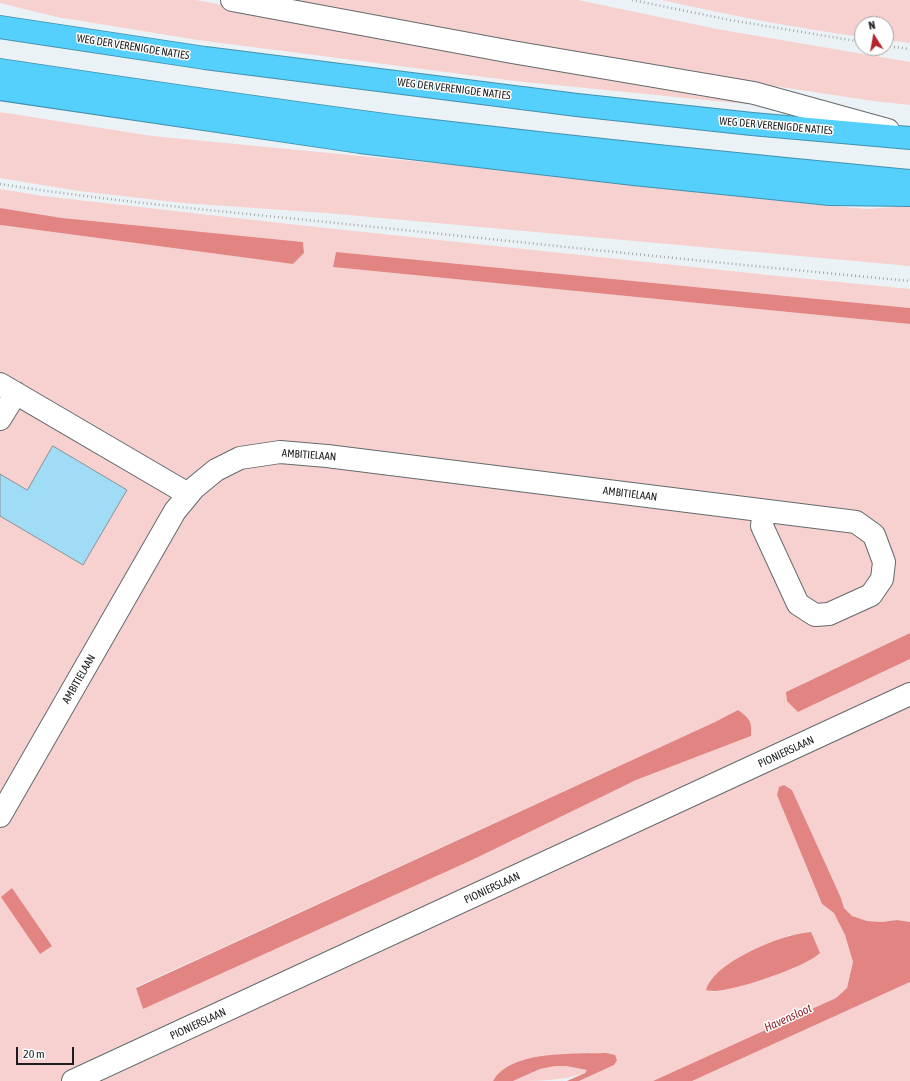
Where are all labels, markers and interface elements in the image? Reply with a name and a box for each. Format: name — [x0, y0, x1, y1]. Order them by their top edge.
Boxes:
north arrow — [854, 16, 894, 56]
text: N — [868, 19, 876, 32]
street label: WEG DER VERENIGDE NATIES — [76, 32, 190, 62]
street label: WEG DER VERENIGDE NATIES — [397, 76, 511, 102]
street label: WEG DER VERENIGDE NATIES — [719, 114, 833, 138]
street label: AMBITIELAAN — [281, 447, 337, 463]
street label: AMBITIELAAN — [602, 484, 658, 504]
street label: AMBITIELAAN — [60, 652, 98, 706]
street label: PIONIERSLAAN — [756, 733, 816, 771]
street label: PIONIERSLAAN — [462, 869, 522, 907]
water label: Havensloot — [762, 1001, 814, 1035]
street label: PIONIERSLAAN — [168, 1005, 228, 1043]
scale bar — [18, 1039, 76, 1065]
text: 20 m — [23, 1047, 45, 1061]

